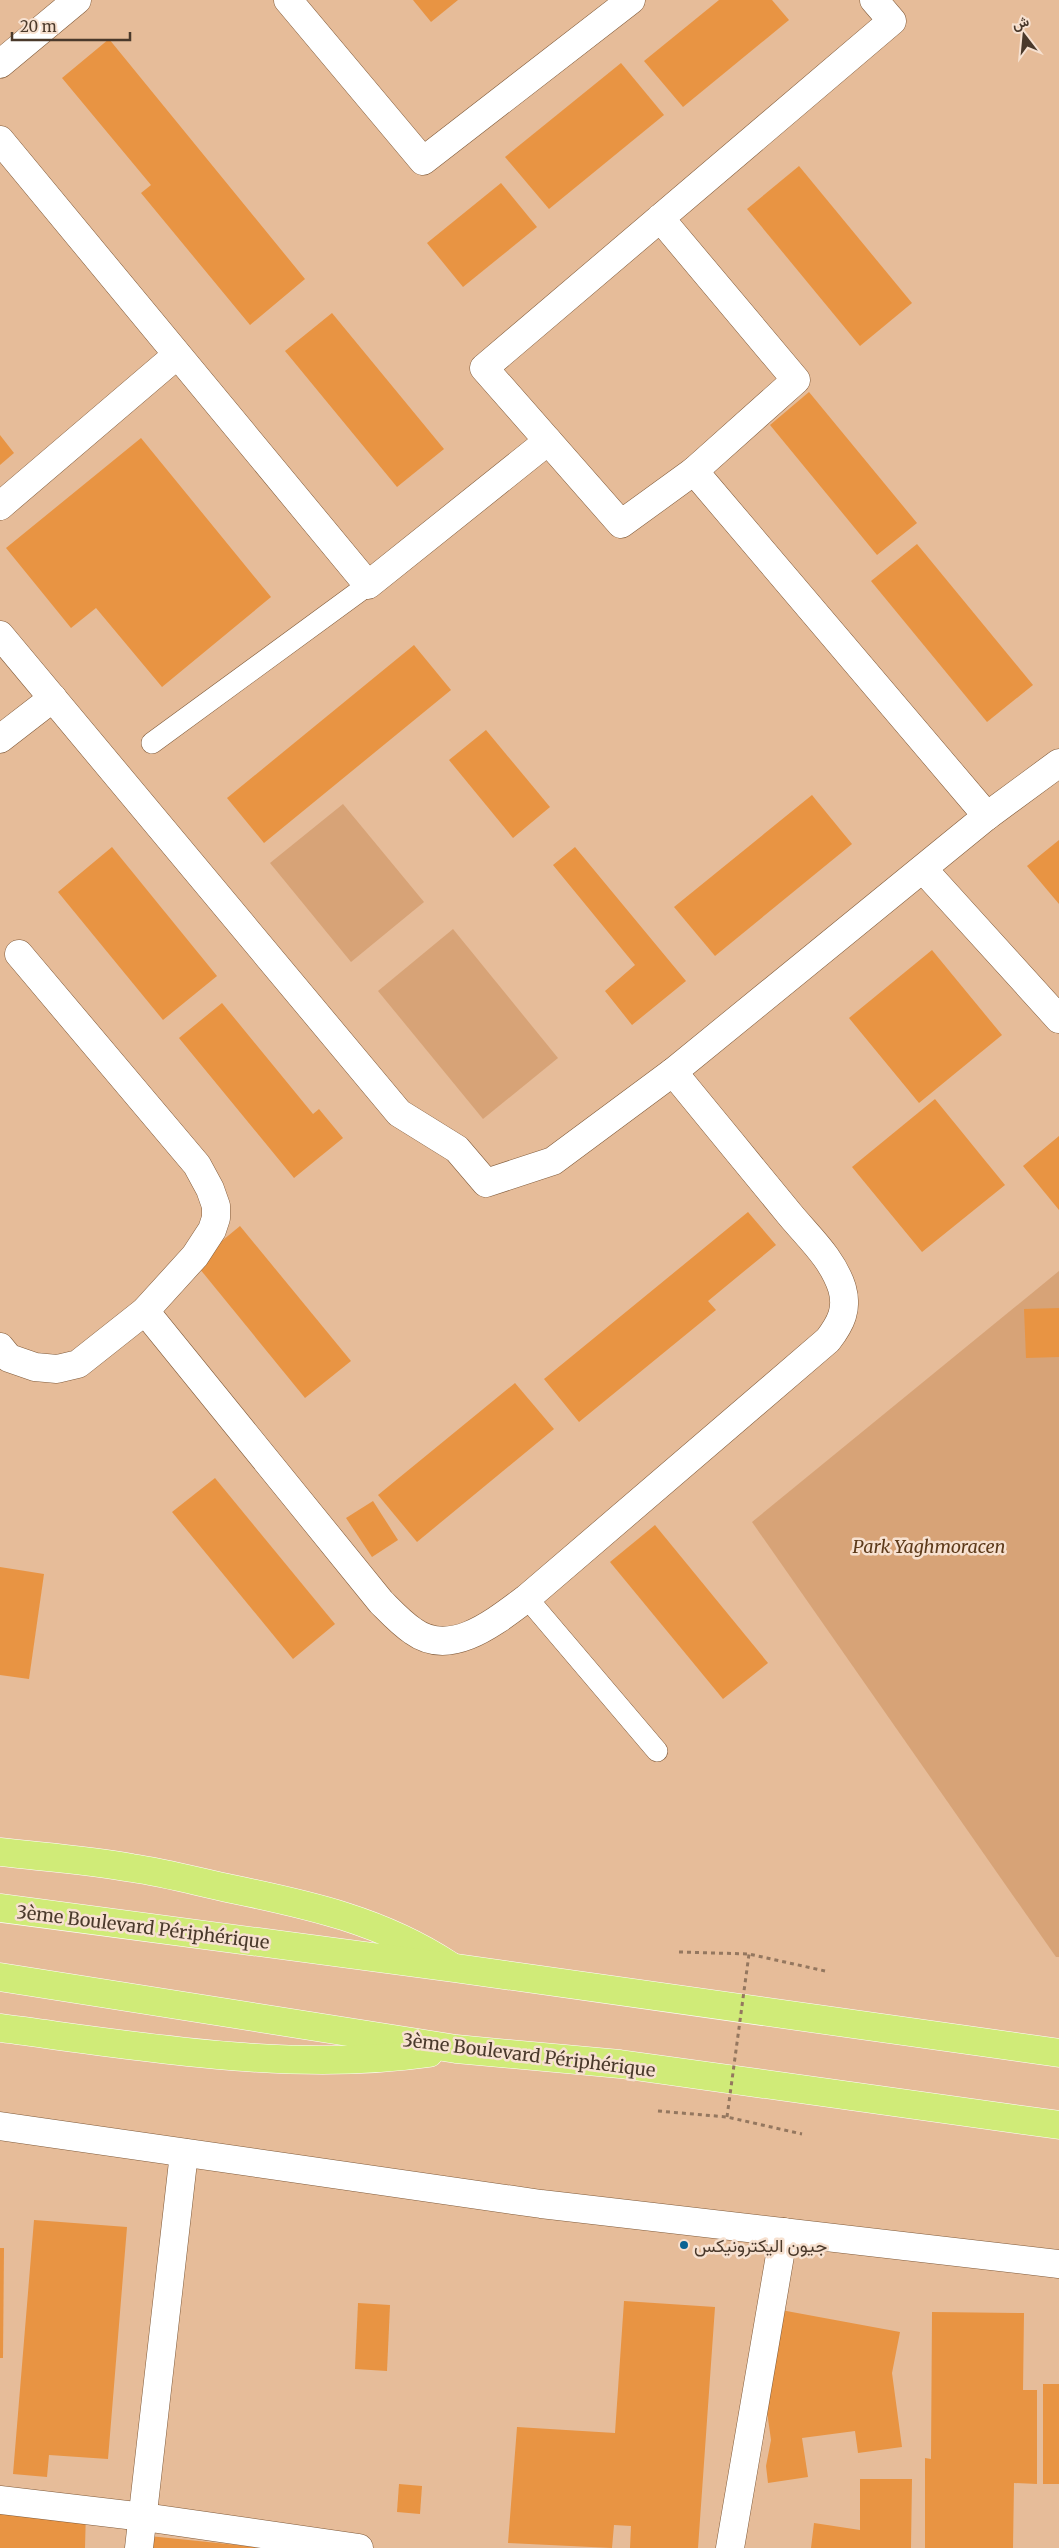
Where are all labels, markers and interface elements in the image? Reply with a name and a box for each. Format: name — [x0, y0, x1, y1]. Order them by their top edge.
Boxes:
scale bar — [12, 10, 130, 42]
north arrow — [999, 10, 1049, 60]
text: ش — [1010, 11, 1031, 33]
text: 20 m — [20, 17, 57, 36]
park label: Park Yaghmoracen — [853, 1535, 1005, 1558]
street label: 3ème Boulevard Périphérique — [15, 1900, 271, 1954]
street label: 3ème Boulevard Périphérique — [401, 2028, 657, 2082]
place label: جيون اليكترونيكس — [694, 2234, 827, 2257]
marker: جيون اليكترونيكس — [678, 2239, 690, 2251]

